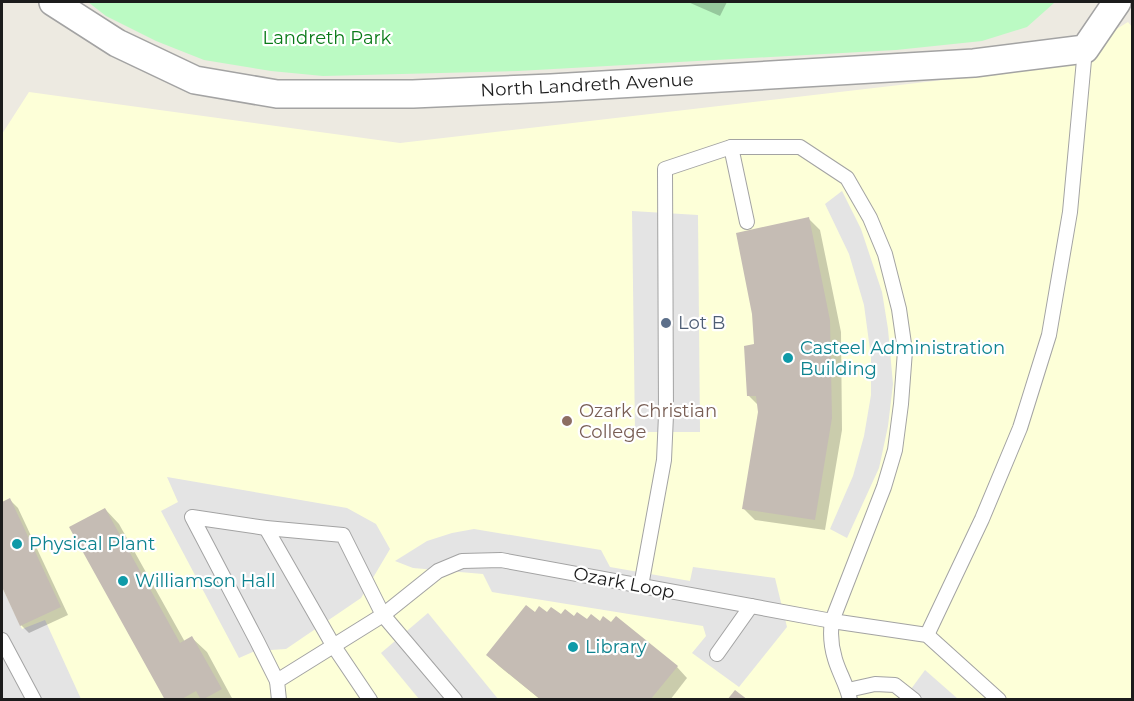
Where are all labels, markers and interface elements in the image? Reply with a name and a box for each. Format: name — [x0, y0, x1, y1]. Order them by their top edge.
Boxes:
park label: Landreth Park — [263, 27, 392, 49]
street label: North Landreth Avenue — [480, 68, 694, 102]
place label: Lot B — [678, 312, 725, 334]
marker: Lot B — [659, 316, 673, 330]
place label: Casteel Administration Building — [800, 337, 1005, 380]
marker: Casteel Administration Building — [781, 351, 795, 365]
place label: Ozark Christian College — [579, 400, 717, 443]
marker: Ozark Christian College — [560, 414, 574, 428]
place label: Physical Plant — [29, 533, 155, 555]
marker: Physical Plant — [10, 537, 24, 551]
street label: Ozark Loop — [571, 562, 677, 604]
place label: Williamson Hall — [135, 570, 276, 592]
marker: Williamson Hall — [116, 574, 130, 588]
place label: Library — [585, 636, 647, 658]
marker: Library — [566, 640, 580, 654]

